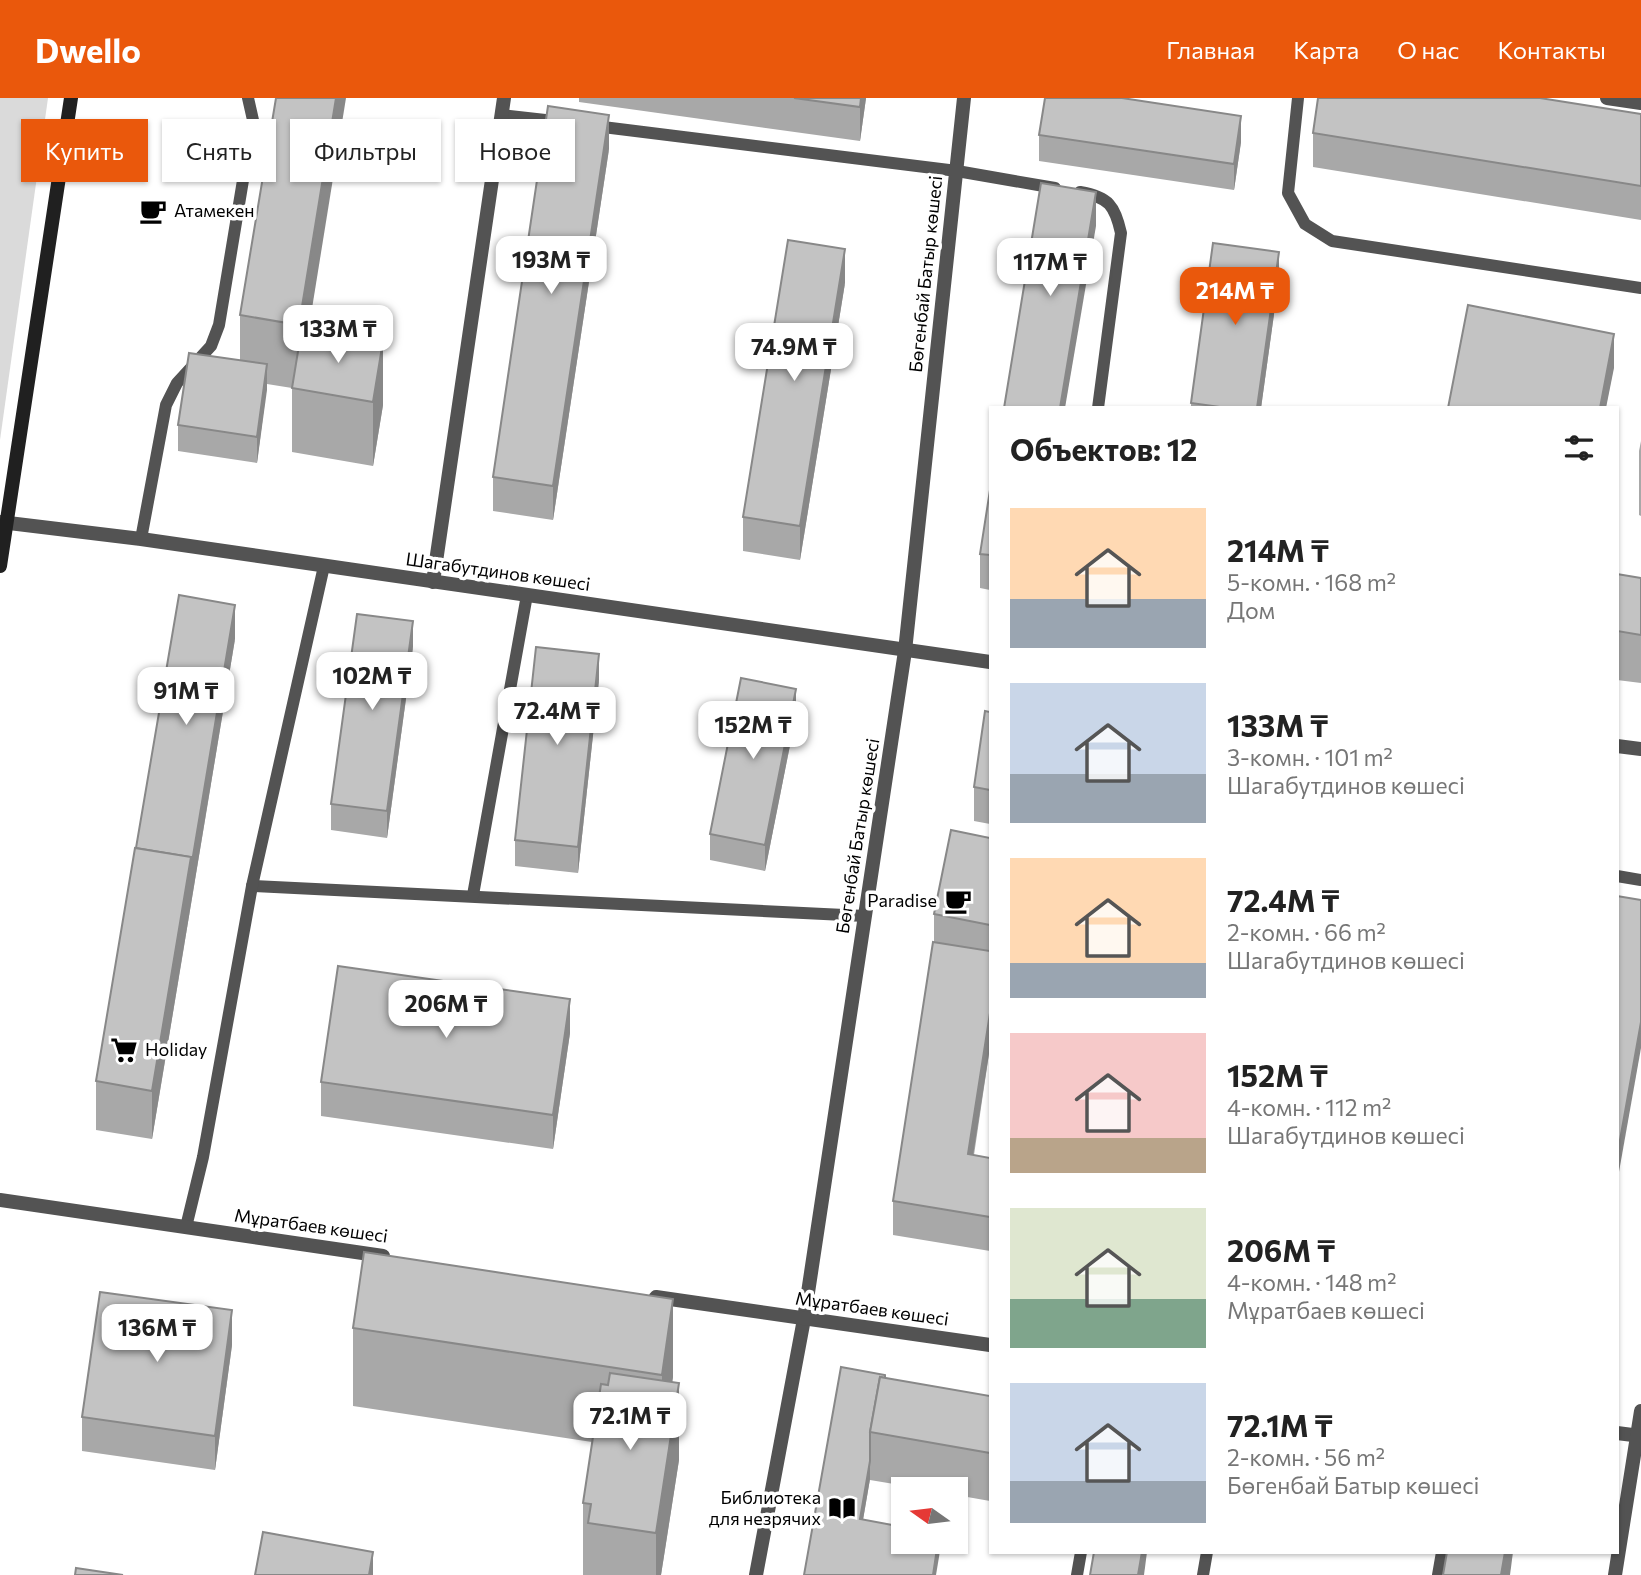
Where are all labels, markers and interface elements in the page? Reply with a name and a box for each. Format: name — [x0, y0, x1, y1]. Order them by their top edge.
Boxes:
text: Dwello — [35, 29, 141, 70]
text: Главная — [1166, 35, 1255, 64]
text: Карта — [1293, 35, 1359, 64]
text: О нас — [1397, 35, 1459, 64]
text: Контакты — [1497, 35, 1606, 64]
chip: Купить — [21, 119, 148, 182]
chip: Снять — [162, 119, 276, 182]
chip: Фильтры — [290, 119, 441, 182]
chip: Новое — [455, 119, 575, 182]
street label: Бөгенбай Батыр көшесі — [904, 174, 946, 373]
cafe icon: Атамекен — [138, 196, 168, 226]
place label: Атамекен — [174, 199, 255, 221]
pin: 193M ₸ — [494, 236, 608, 296]
pin: 117M ₸ — [993, 238, 1107, 298]
text: 193M ₸ — [512, 245, 590, 273]
text: 117M ₸ — [1013, 247, 1087, 275]
pin: 214M ₸ — [1178, 268, 1292, 327]
text: 214M ₸ — [1196, 276, 1274, 304]
pin: 133M ₸ — [281, 306, 395, 365]
text: 133M ₸ — [299, 314, 377, 342]
pin: 74.9M ₸ — [729, 324, 859, 383]
text: 74.9M ₸ — [751, 332, 837, 360]
icon: filters — [1560, 429, 1598, 467]
text: Объектов: 12 — [1010, 430, 1197, 467]
text: 214M ₸ — [1227, 531, 1329, 568]
icon: home — [1066, 536, 1150, 620]
street label: Шагабутдинов көшесі — [404, 547, 592, 595]
text: 5-комн. · 168 m² — [1227, 568, 1396, 596]
text: Дом — [1227, 596, 1275, 624]
pin: 102M ₸ — [315, 652, 429, 712]
text: 102M ₸ — [332, 661, 412, 689]
pin: 91M ₸ — [137, 668, 235, 727]
text: 91M ₸ — [153, 676, 219, 704]
pin: 72.4M ₸ — [492, 688, 622, 747]
text: 72.4M ₸ — [514, 696, 600, 724]
pin: 152M ₸ — [696, 702, 810, 761]
text: 133M ₸ — [1227, 706, 1328, 743]
text: 152M ₸ — [714, 710, 792, 738]
icon: home — [1066, 711, 1150, 795]
street label: Бөгенбай Батыр көшесі — [831, 737, 883, 935]
text: 3-комн. · 101 m² — [1227, 743, 1393, 771]
text: Шагабутдинов көшесі — [1227, 771, 1465, 799]
text: 72.4M ₸ — [1227, 881, 1340, 918]
cafe icon: Paradise — [943, 886, 973, 916]
icon: home — [1066, 886, 1150, 970]
place label: Paradise — [867, 889, 937, 911]
text: 2-комн. · 66 m² — [1227, 918, 1386, 946]
text: Шагабутдинов көшесі — [1227, 946, 1465, 974]
pin: 206M ₸ — [389, 981, 503, 1040]
text: 206M ₸ — [404, 989, 488, 1017]
supermarket icon: Hоliday — [109, 1035, 139, 1065]
place label: Hоliday — [145, 1038, 207, 1060]
text: 152M ₸ — [1227, 1056, 1328, 1093]
icon: home — [1066, 1061, 1150, 1145]
text: 4-комн. · 112 m² — [1227, 1093, 1391, 1121]
text: Шагабутдинов көшесі — [1227, 1121, 1465, 1149]
street label: Мұратбаев көшесі — [233, 1203, 389, 1247]
text: 206M ₸ — [1227, 1231, 1335, 1268]
icon: home — [1066, 1236, 1150, 1320]
text: 4-комн. · 148 m² — [1227, 1268, 1396, 1296]
street label: Мұратбаев көшесі — [794, 1286, 950, 1330]
text: Мұратбаев көшесі — [1227, 1296, 1425, 1324]
pin: 136M ₸ — [100, 1304, 214, 1364]
text: 136M ₸ — [118, 1313, 196, 1341]
pin: 72.1M ₸ — [565, 1392, 695, 1452]
text: 72.1M ₸ — [589, 1401, 671, 1429]
text: 72.1M ₸ — [1227, 1406, 1333, 1443]
icon: home — [1066, 1411, 1150, 1495]
text: 2-комн. · 56 m² — [1227, 1443, 1385, 1471]
text: Бөгенбай Батыр көшесі — [1227, 1471, 1480, 1499]
north arrow — [891, 1477, 968, 1554]
map controls — [891, 1477, 968, 1554]
place label: Библиотека для незрячих — [709, 1486, 821, 1529]
library icon: Библиотека для незрячих — [827, 1493, 857, 1523]

